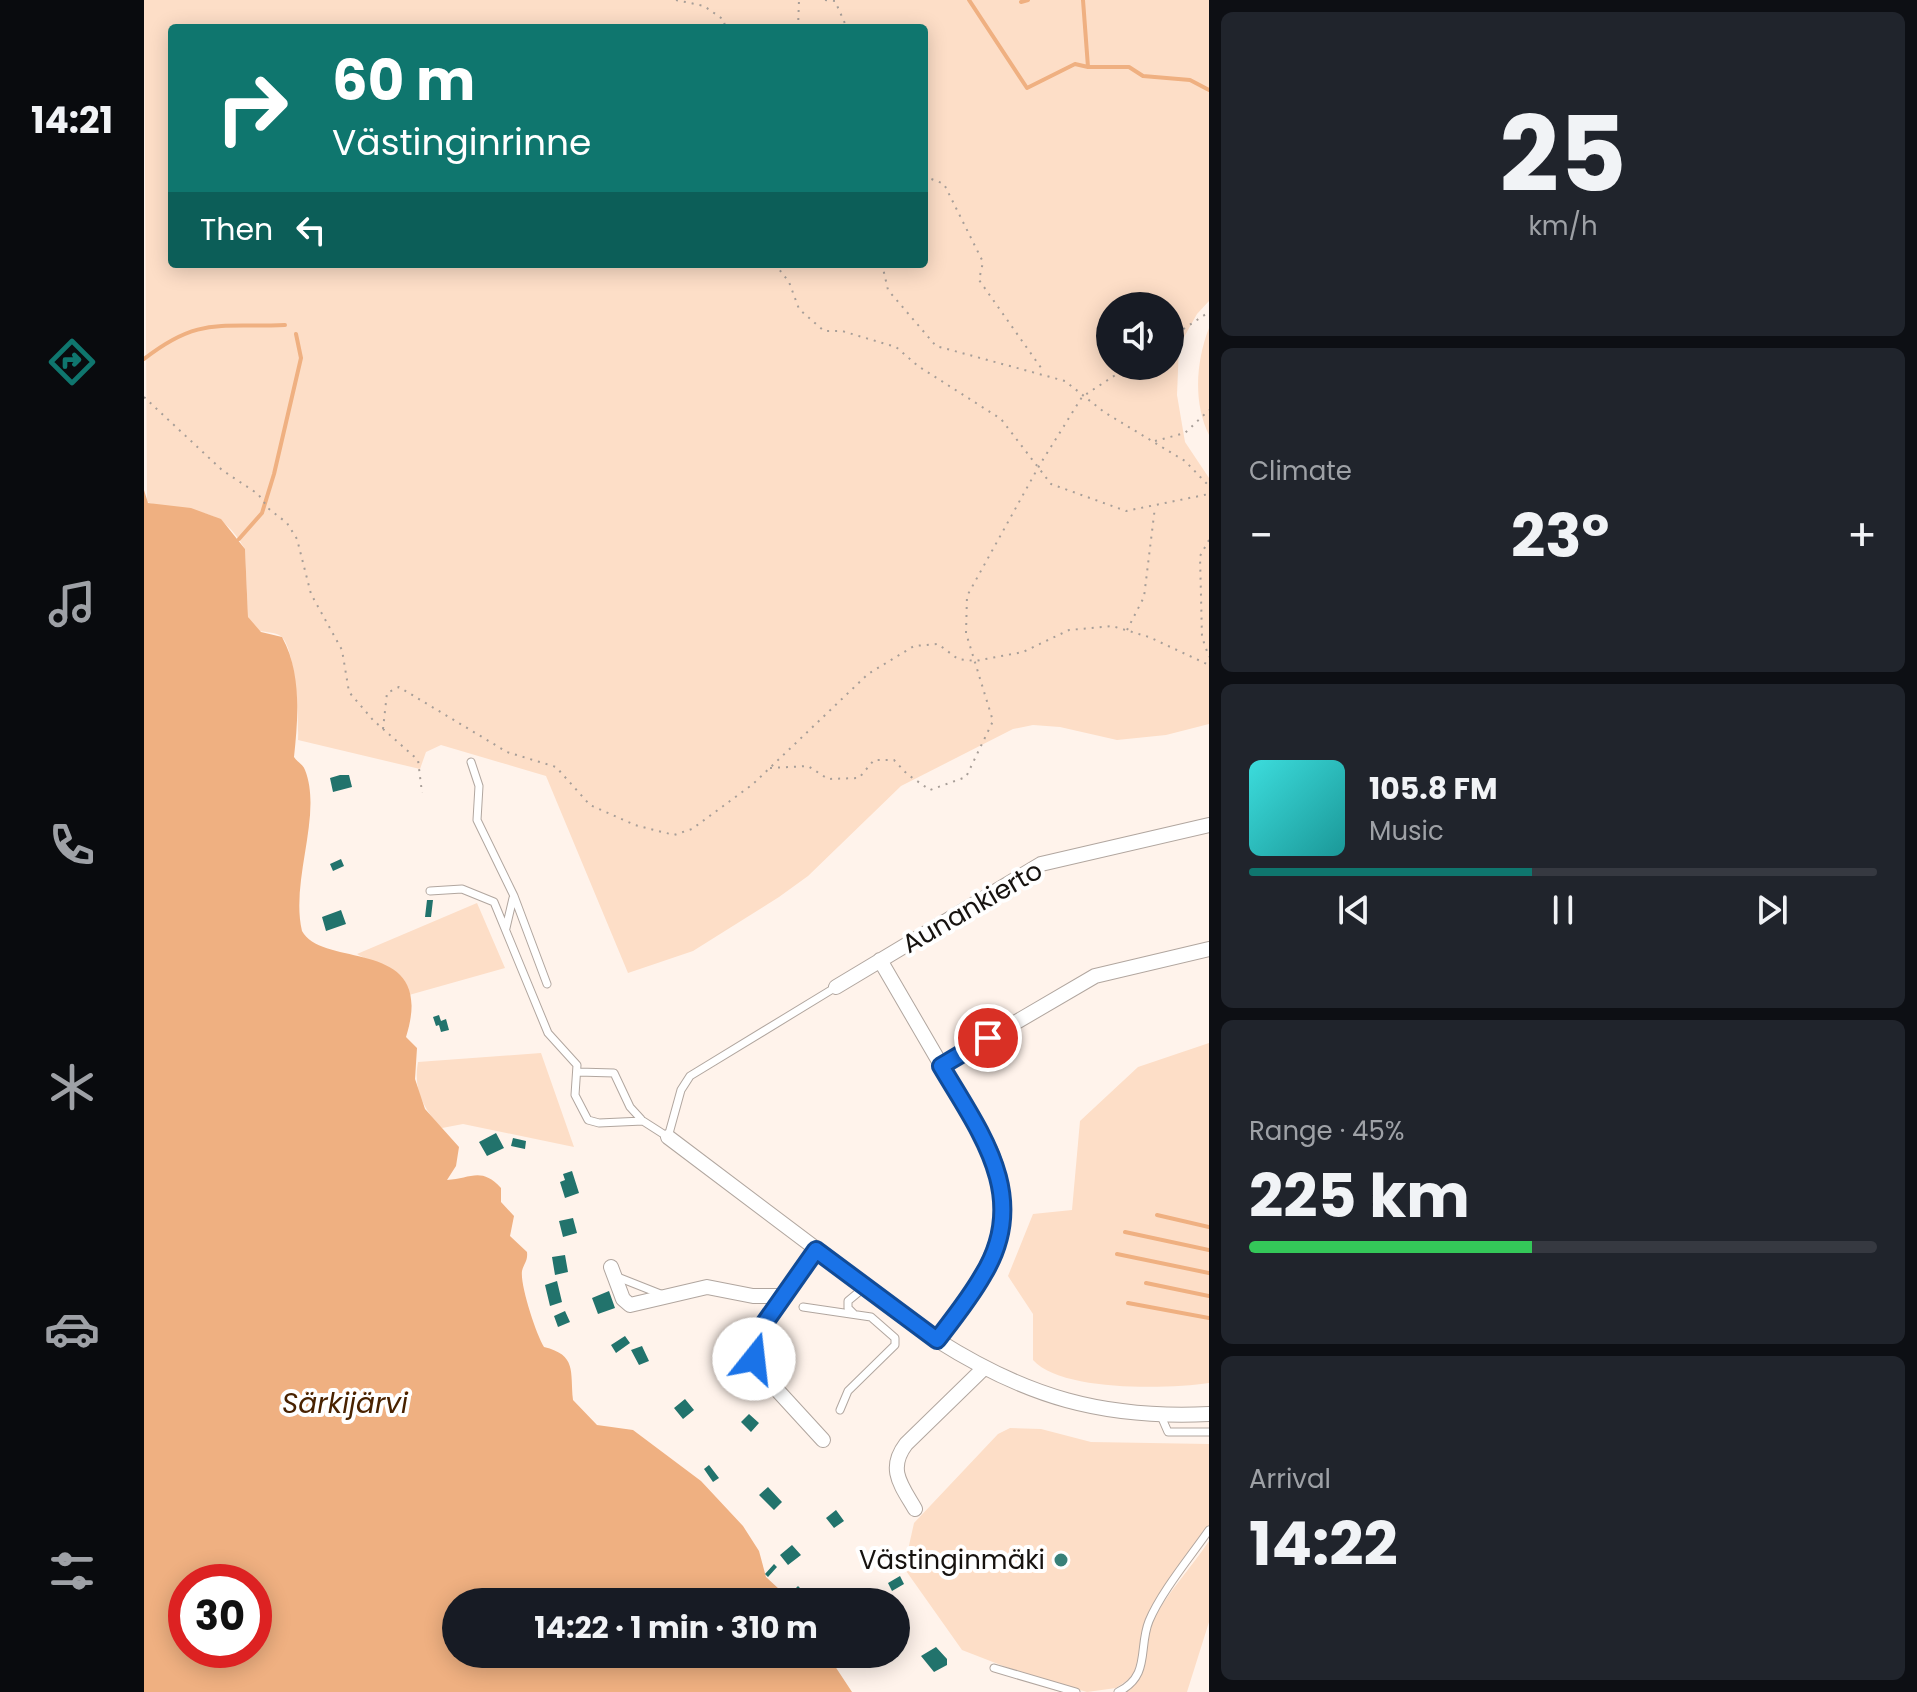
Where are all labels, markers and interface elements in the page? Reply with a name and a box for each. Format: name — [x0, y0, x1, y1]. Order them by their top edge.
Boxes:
text: 60 m — [332, 41, 475, 120]
icon: right — [200, 56, 304, 160]
text: 25 — [1500, 82, 1626, 227]
text: 14:21 — [31, 95, 113, 146]
text: Västinginrinne — [332, 117, 591, 168]
text: Then — [200, 208, 273, 251]
icon: left — [289, 208, 333, 252]
text: km/h — [1528, 208, 1598, 244]
map controls — [1096, 292, 1184, 380]
button: sound — [1096, 292, 1184, 380]
icon: directions — [44, 334, 100, 390]
text: Climate — [1249, 453, 1352, 489]
text: 23° — [1511, 494, 1609, 578]
text: − — [1249, 505, 1273, 566]
text: + — [1847, 505, 1877, 566]
icon: music — [44, 576, 100, 632]
text: 105.8 FM — [1369, 767, 1498, 810]
text: Music — [1369, 813, 1444, 849]
icon: phone — [44, 817, 100, 873]
street label: Aunankierto — [895, 852, 1049, 962]
icon: previous — [1332, 888, 1376, 932]
icon: pause — [1541, 888, 1585, 932]
icon: next — [1750, 888, 1794, 932]
pin — [954, 1004, 1022, 1072]
icon: arrive — [966, 1016, 1010, 1060]
icon: climate — [44, 1059, 100, 1115]
text: Range · 45% — [1249, 1113, 1405, 1149]
text: 225 km — [1249, 1154, 1470, 1238]
icon: car — [44, 1301, 100, 1357]
position arrow — [712, 1317, 796, 1401]
water label: Särkijärvi — [282, 1384, 409, 1423]
text: Arrival — [1249, 1461, 1331, 1497]
text: 14:22 — [1249, 1502, 1398, 1586]
place label: Västinginmäki — [859, 1542, 1045, 1578]
icon: filters — [44, 1543, 100, 1599]
marker: Västinginmäki — [1052, 1551, 1070, 1569]
speed limit sign: 30 — [168, 1564, 272, 1668]
text: 14:22 · 1 min · 310 m — [534, 1606, 818, 1649]

